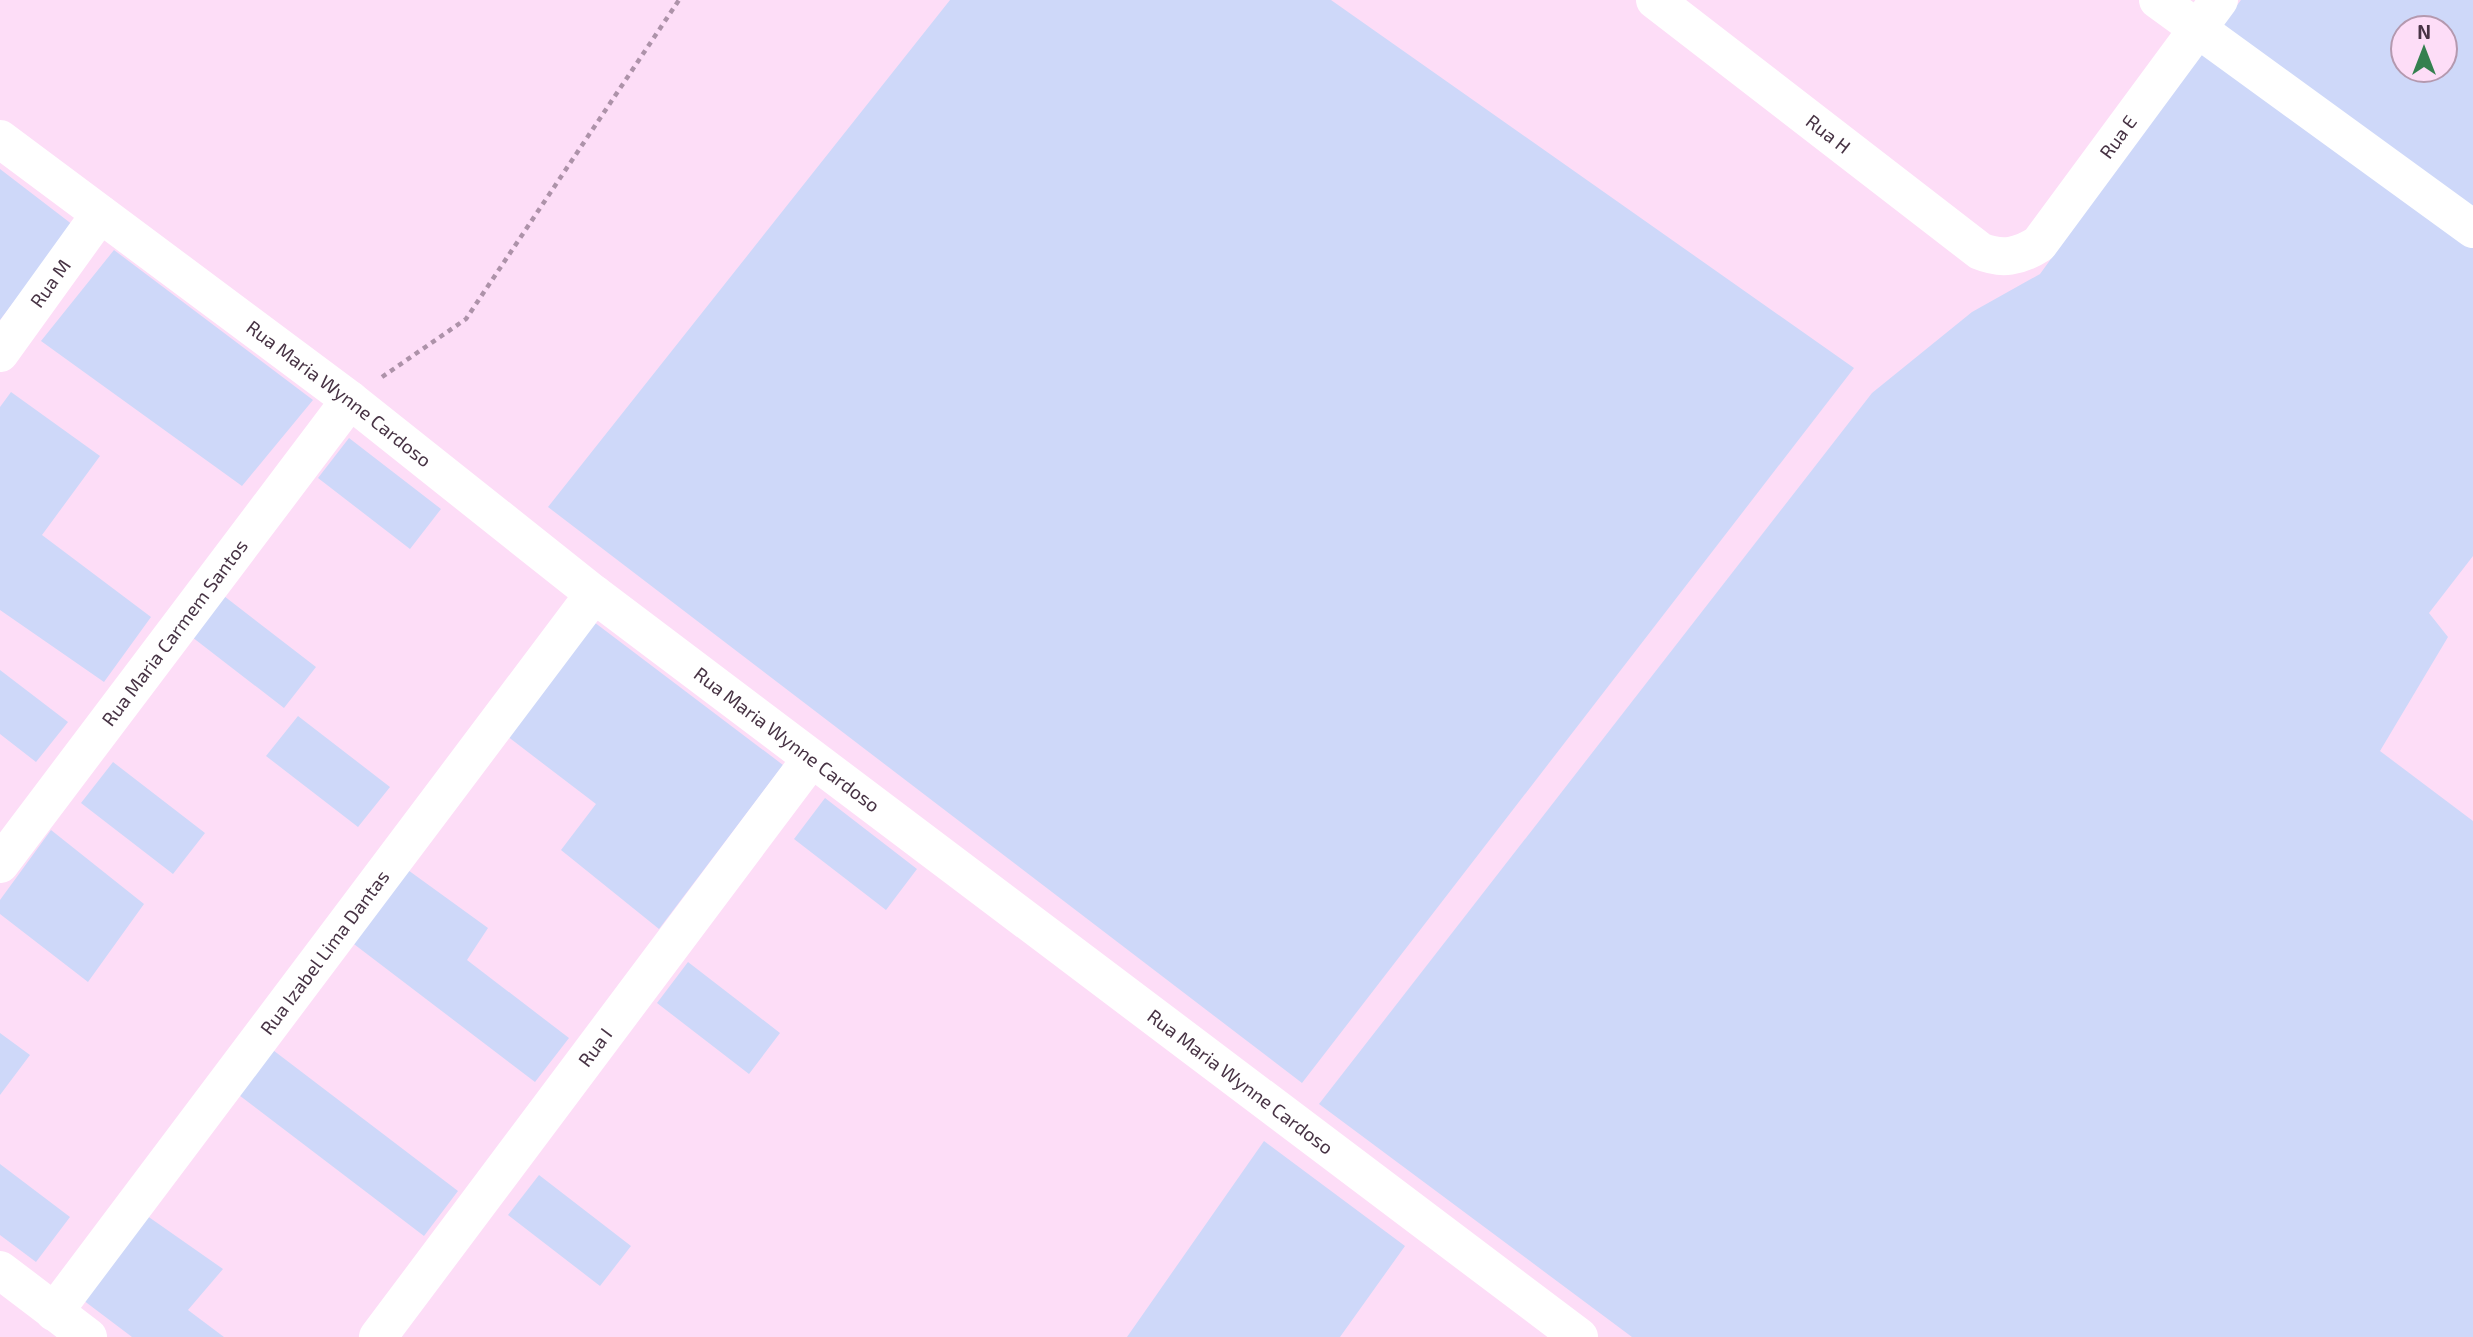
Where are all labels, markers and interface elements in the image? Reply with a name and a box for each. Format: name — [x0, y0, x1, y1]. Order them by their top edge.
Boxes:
north arrow — [2389, 14, 2459, 84]
text: N — [2417, 20, 2431, 43]
street label: Rua H — [1802, 109, 1855, 158]
street label: Rua E — [2094, 110, 2141, 163]
street label: Rua M — [25, 254, 75, 312]
street label: Rua Maria Wynne Cardoso — [242, 315, 436, 471]
street label: Rua Maria Carmem Santos — [96, 534, 252, 730]
street label: Rua Maria Wynne Cardoso — [690, 662, 885, 817]
street label: Rua Izabel Lima Dantas — [255, 865, 393, 1039]
street label: Rua Maria Wynne Cardoso — [1143, 1004, 1338, 1159]
street label: Rua I — [573, 1023, 617, 1071]

